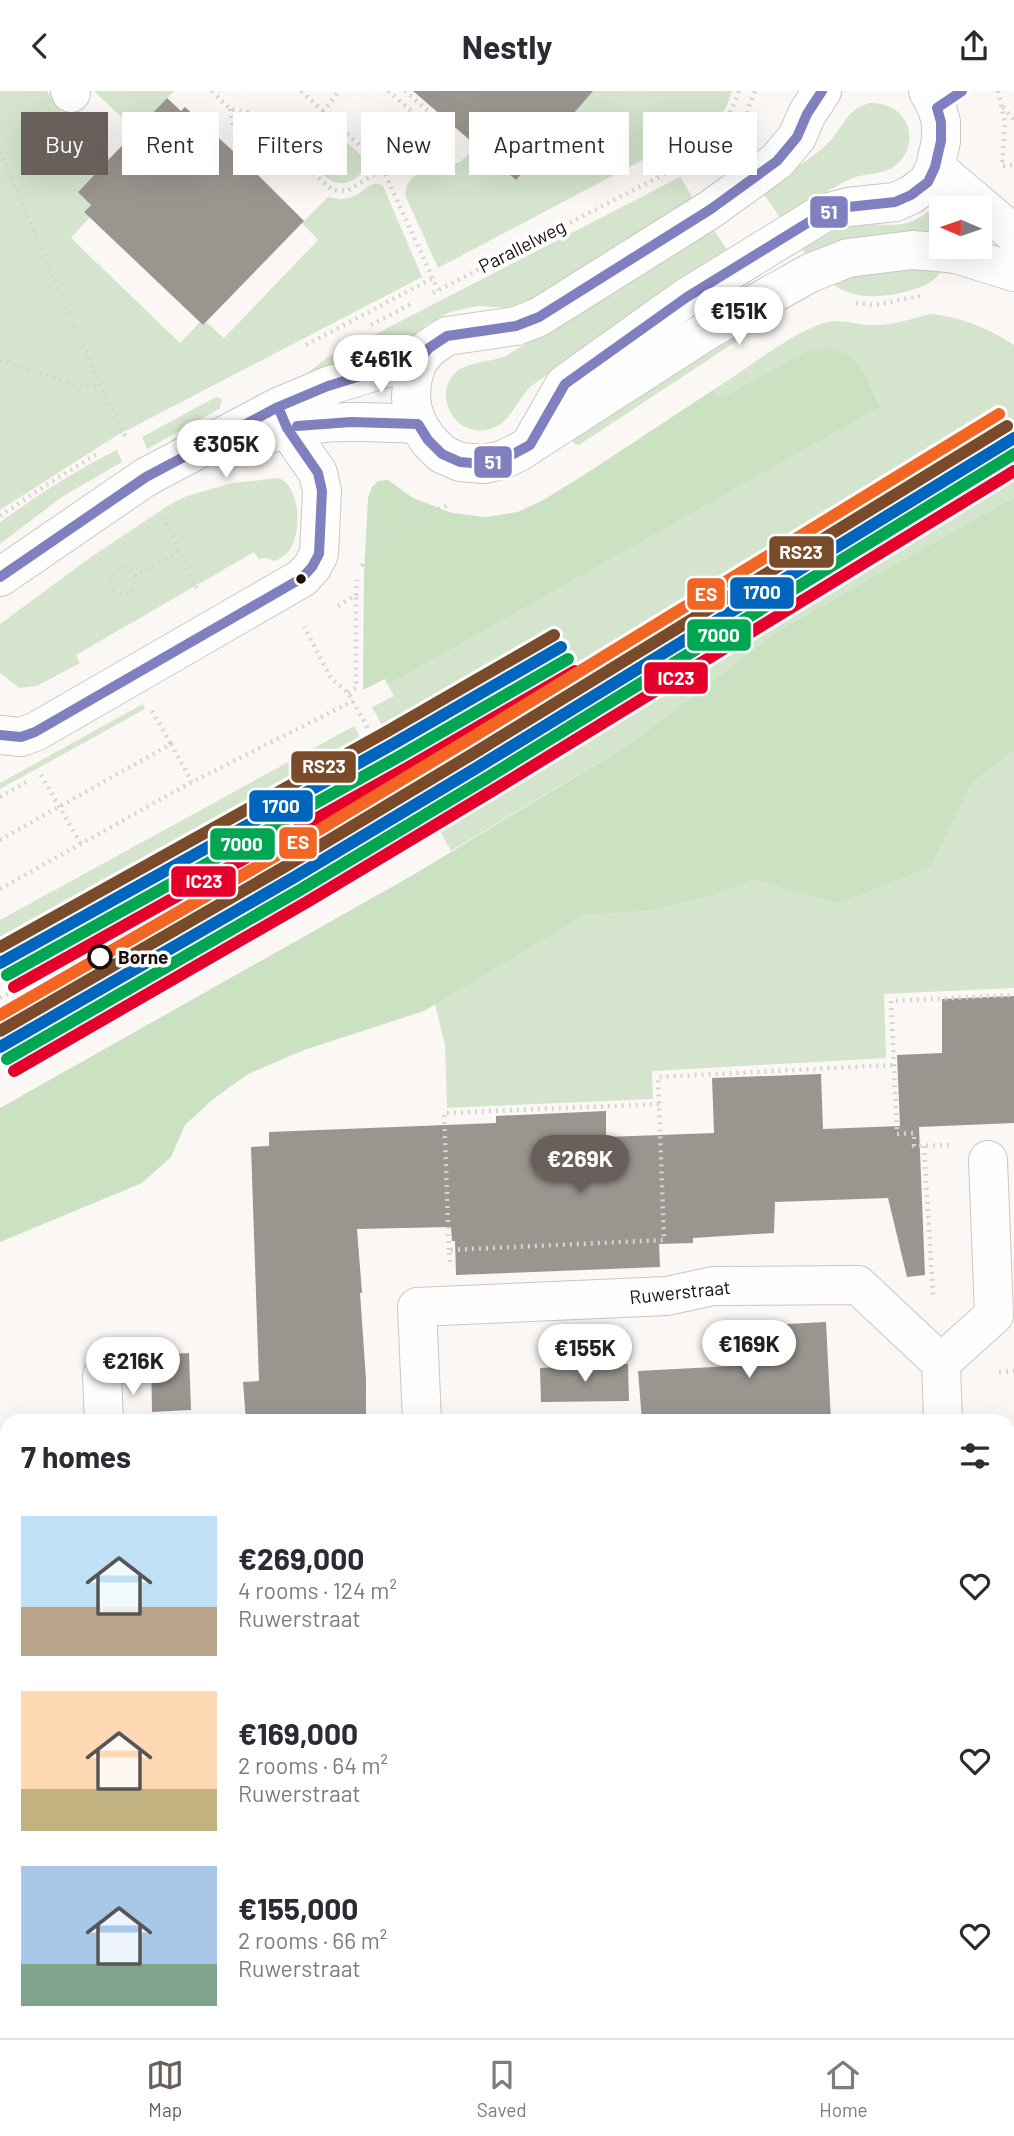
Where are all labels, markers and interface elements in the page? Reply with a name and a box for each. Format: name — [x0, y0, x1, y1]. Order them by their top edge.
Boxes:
icon: back — [21, 27, 59, 65]
text: Nestly — [462, 27, 552, 65]
icon: share — [955, 27, 993, 65]
chip: Buy — [21, 112, 108, 175]
chip: Rent — [122, 112, 219, 175]
chip: Filters — [233, 112, 347, 175]
chip: New — [361, 112, 455, 175]
chip: Apartment — [469, 112, 629, 175]
chip: House — [643, 112, 757, 175]
line badge: 51 — [809, 195, 849, 229]
north arrow — [929, 196, 992, 259]
map controls — [929, 196, 992, 259]
text: 51 — [821, 200, 837, 223]
street label: Parallelweg — [474, 214, 569, 277]
pin: €151K — [690, 287, 788, 347]
text: €151K — [710, 296, 768, 324]
pin: €461K — [332, 335, 430, 395]
text: €461K — [349, 344, 413, 372]
pin: €305K — [177, 421, 275, 480]
text: €305K — [193, 429, 259, 457]
line badge: 51 — [473, 445, 513, 479]
text: 51 — [485, 450, 501, 473]
line badge: RS23 — [768, 535, 835, 569]
text: RS23 — [779, 540, 823, 563]
unlabelled marker — [294, 572, 308, 586]
line badge: 1700 — [729, 576, 795, 610]
line badge: ES — [686, 577, 726, 611]
text: 1700 — [743, 580, 781, 603]
text: ES — [695, 582, 717, 605]
line badge: 7000 — [686, 618, 752, 652]
text: 7000 — [698, 623, 740, 646]
line badge: IC23 — [643, 661, 709, 695]
text: IC23 — [657, 666, 695, 689]
line badge: RS23 — [290, 750, 357, 784]
text: RS23 — [302, 754, 346, 777]
line badge: 1700 — [248, 789, 314, 823]
text: 1700 — [262, 794, 300, 817]
line badge: ES — [278, 826, 318, 860]
line badge: 7000 — [209, 827, 276, 861]
text: ES — [287, 830, 309, 853]
text: 7000 — [221, 832, 263, 855]
line badge: IC23 — [170, 865, 237, 898]
text: IC23 — [185, 869, 223, 892]
marker: Borne — [88, 945, 112, 969]
place label: Borne — [118, 945, 168, 968]
pin: €269K — [531, 1135, 629, 1195]
text: €269K — [547, 1144, 613, 1172]
street label: Ruwerstraat — [628, 1275, 732, 1308]
pin: €169K — [700, 1321, 798, 1380]
pin: €155K — [536, 1325, 634, 1384]
text: €169K — [718, 1329, 780, 1357]
text: €155K — [554, 1333, 616, 1361]
pin: €216K — [84, 1337, 182, 1397]
text: €216K — [102, 1346, 164, 1374]
icon: filters — [956, 1437, 994, 1475]
text: 7 homes — [21, 1438, 131, 1474]
text: €269,000 — [238, 1540, 364, 1576]
icon: home — [77, 1544, 161, 1628]
icon: heart — [956, 1567, 994, 1605]
text: 4 rooms · 124 m² — [238, 1576, 397, 1604]
text: Ruwerstraat — [238, 1604, 361, 1632]
text: €169,000 — [238, 1715, 358, 1751]
icon: home — [77, 1719, 161, 1803]
icon: heart — [956, 1742, 994, 1780]
text: 2 rooms · 64 m² — [238, 1751, 388, 1779]
text: Ruwerstraat — [238, 1779, 361, 1807]
text: €155,000 — [238, 1890, 358, 1926]
icon: home — [77, 1894, 161, 1978]
icon: heart — [956, 1917, 994, 1955]
text: 2 rooms · 66 m² — [238, 1926, 387, 1954]
text: Ruwerstraat — [238, 1954, 361, 1982]
tab: Map — [146, 2056, 184, 2121]
tab: Saved — [477, 2056, 527, 2121]
tab: Home — [819, 2056, 868, 2121]

